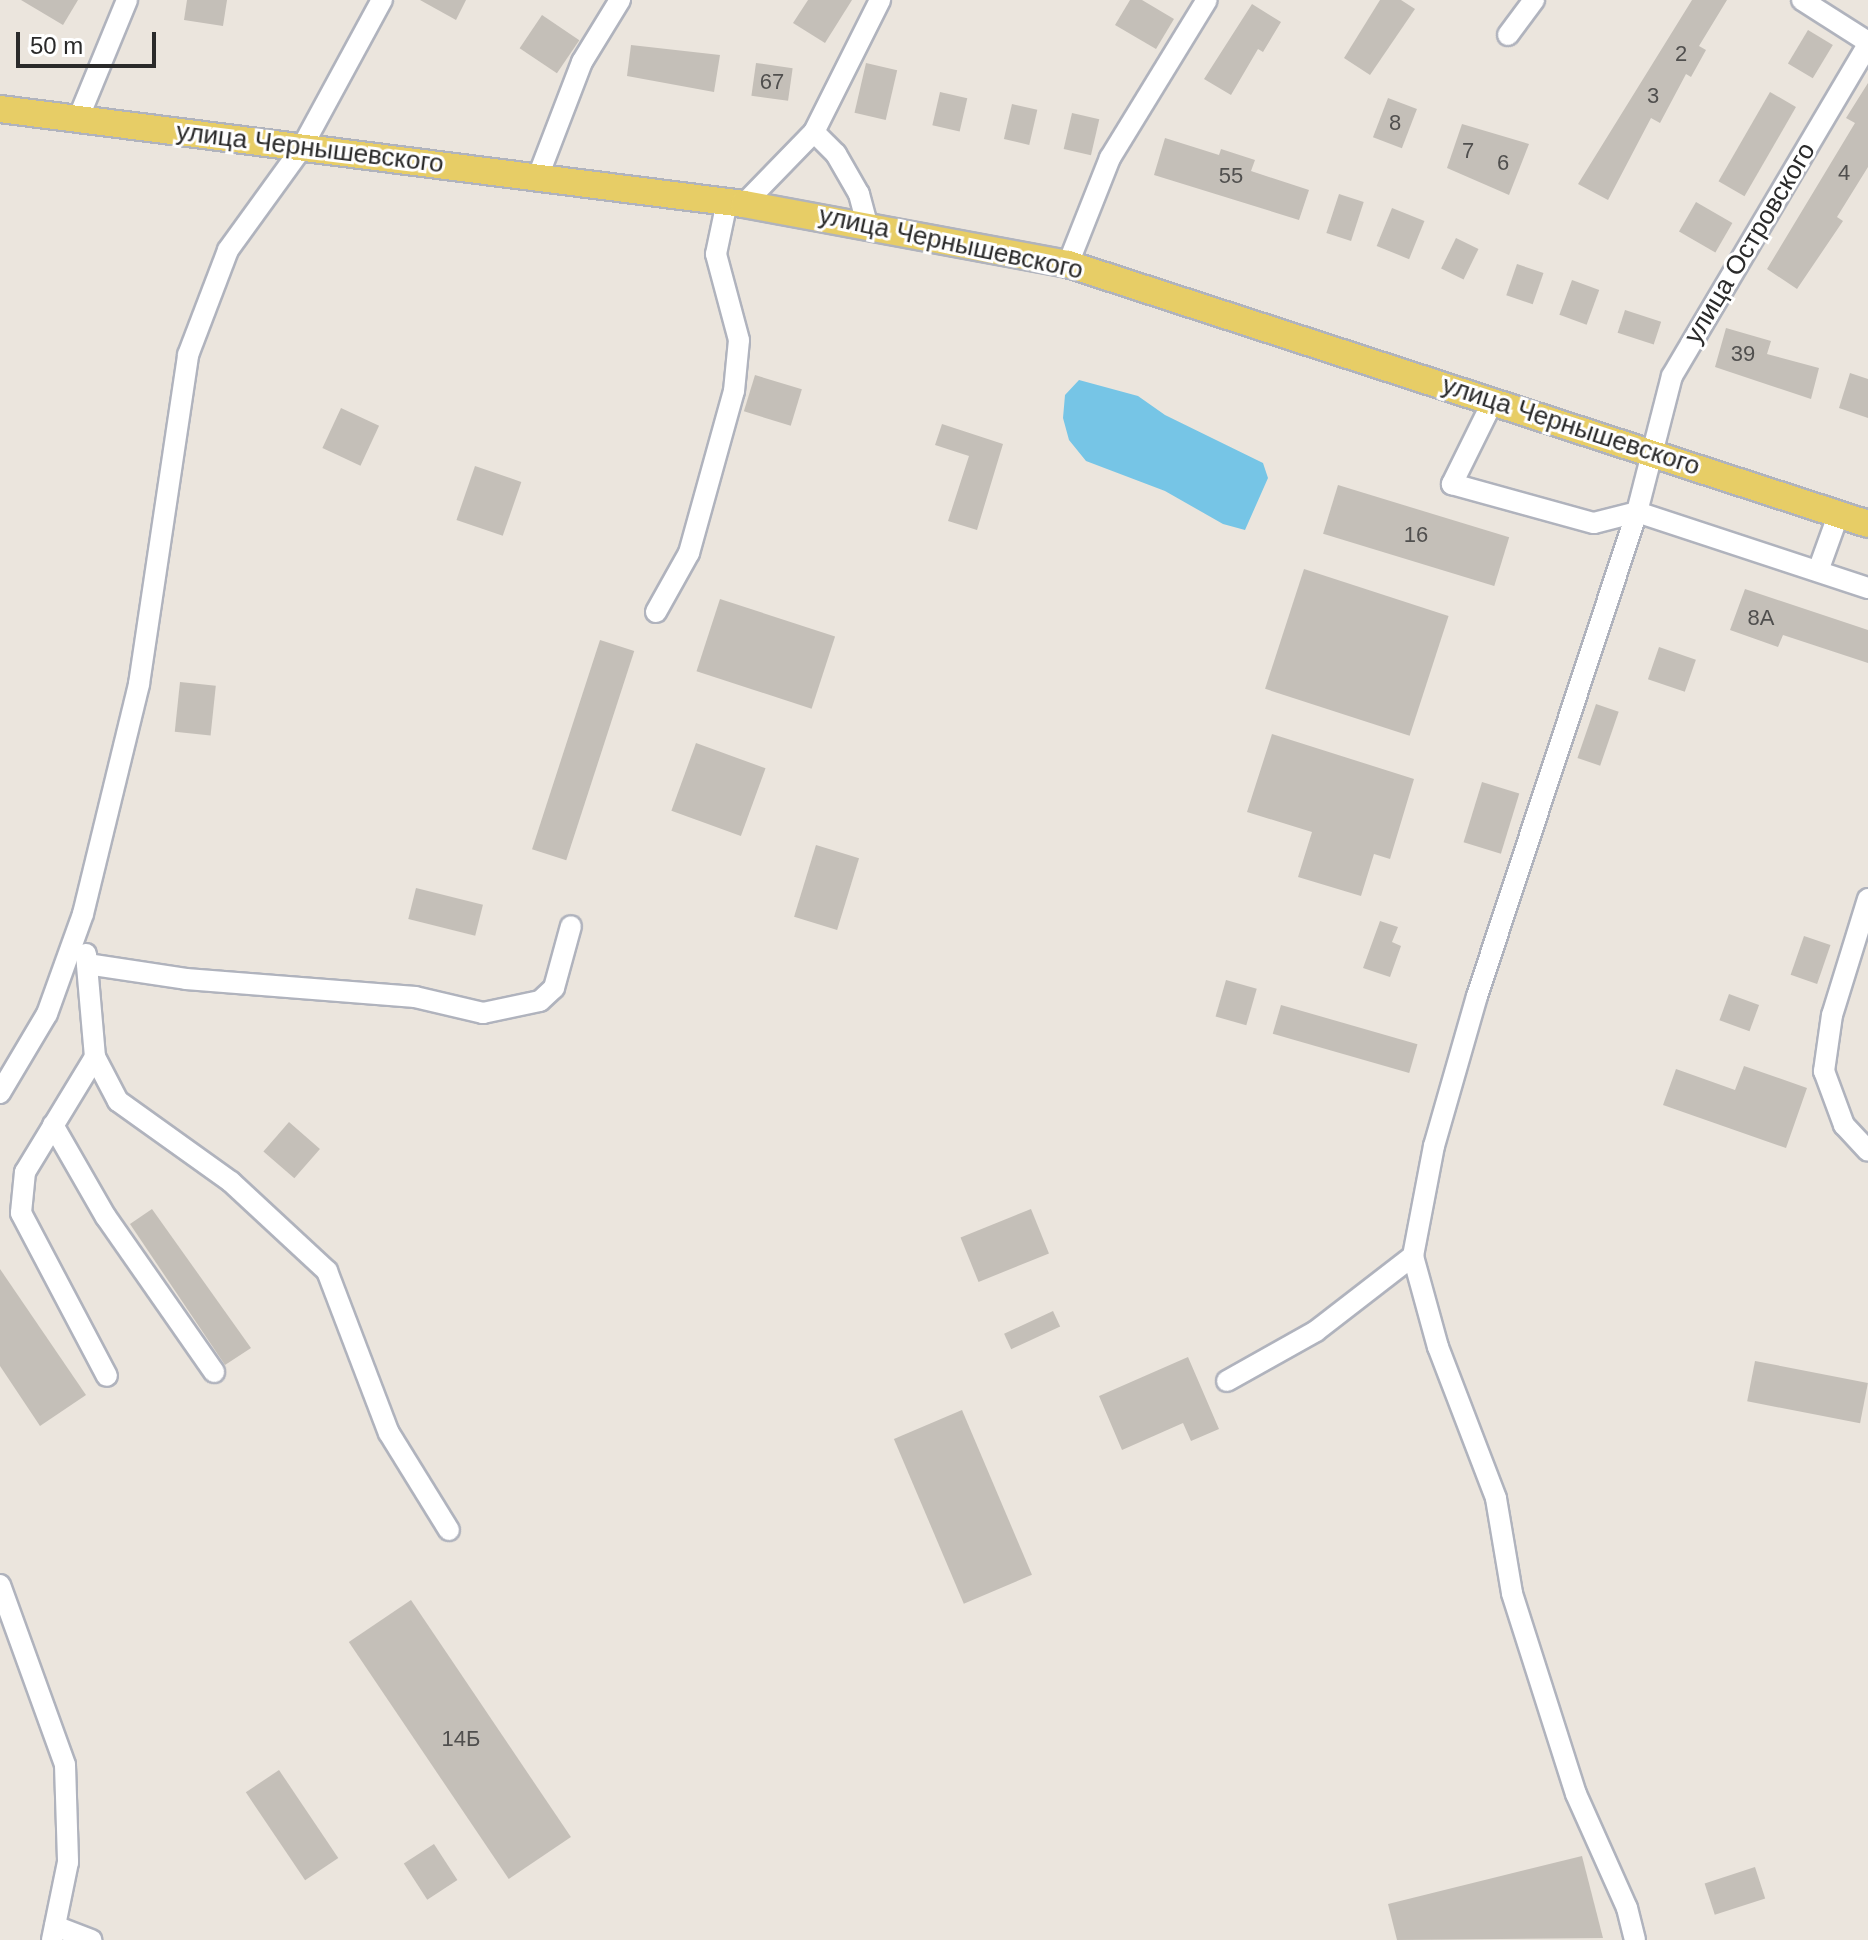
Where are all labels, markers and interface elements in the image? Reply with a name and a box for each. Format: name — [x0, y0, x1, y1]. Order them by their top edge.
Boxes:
scale bar — [20, 16, 160, 66]
text: 50 m — [30, 32, 83, 59]
house number: 2 — [1675, 41, 1687, 67]
house number: 67 — [760, 69, 784, 95]
house number: 3 — [1647, 83, 1659, 109]
house number: 8 — [1389, 110, 1401, 136]
street label: улица Чернышевского — [174, 116, 446, 180]
street label: улица Островского — [1678, 137, 1822, 349]
house number: 7 — [1462, 138, 1474, 164]
house number: 6 — [1497, 150, 1509, 176]
house number: 4 — [1838, 160, 1850, 186]
house number: 55 — [1219, 163, 1243, 189]
street label: улица Чернышевского — [816, 200, 1086, 286]
house number: 39 — [1731, 341, 1755, 367]
street label: улица Чернышевского — [1438, 370, 1704, 482]
house number: 16 — [1404, 522, 1428, 548]
house number: 8А — [1748, 605, 1774, 631]
house number: 14Б — [442, 1726, 480, 1752]

